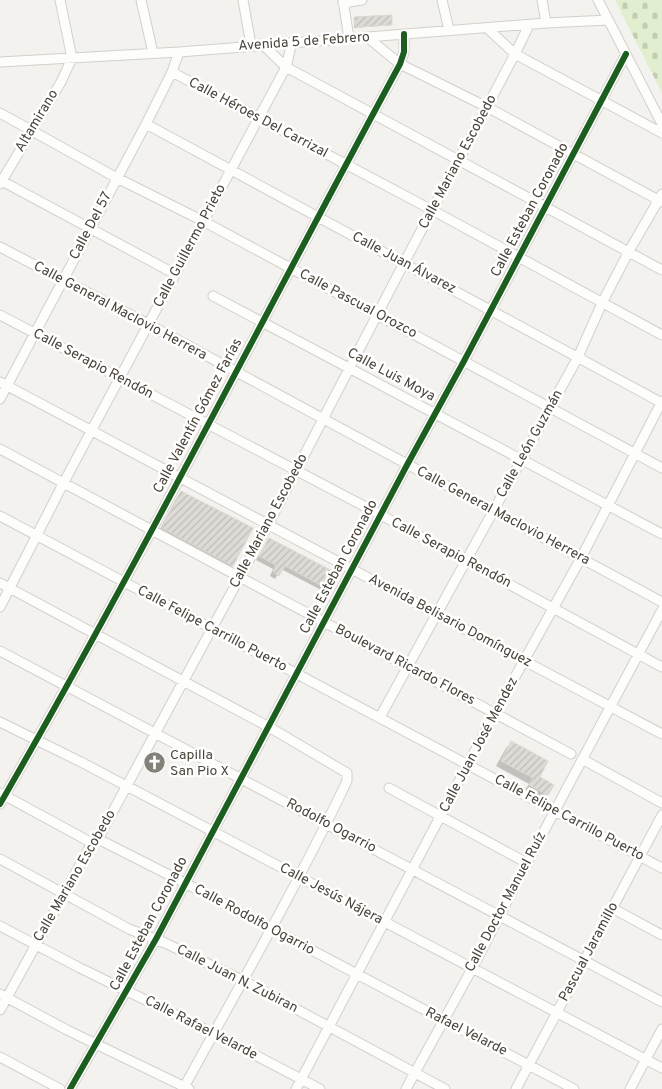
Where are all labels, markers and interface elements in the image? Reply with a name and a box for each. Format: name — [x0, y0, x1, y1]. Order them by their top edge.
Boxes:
street label: Avenida 5 de Febrero — [238, 29, 371, 55]
street label: Calle Héroes Del Carrizal — [185, 74, 331, 162]
street label: Altamirano — [12, 87, 62, 155]
street label: Calle Mariano Escobedo — [415, 92, 501, 232]
street label: Calle Esteban Coronado — [487, 140, 573, 280]
street label: Calle Guillermo Prieto — [150, 181, 230, 311]
street label: Calle Del 57 — [66, 189, 116, 263]
street label: Calle Juan Álvarez — [349, 227, 459, 298]
street label: Calle General Maclovio Herrera — [30, 258, 210, 364]
street label: Calle Pascual Orozco — [296, 266, 420, 342]
street label: Calle Serapio Rendón — [30, 325, 156, 403]
street label: Calle Valentín Gómez Farías — [150, 336, 246, 496]
street label: Calle Luis Moya — [344, 345, 438, 405]
street label: Calle León Guzmán — [493, 387, 567, 501]
street label: Calle Mariano Escobedo — [226, 451, 312, 591]
street label: Calle General Maclovio Herrera — [413, 463, 593, 569]
street label: Calle Esteban Coronado — [296, 497, 382, 637]
street label: Calle Serapio Rendón — [388, 514, 514, 592]
street label: Avenida Belisario Domínguez — [365, 571, 535, 671]
street label: Calle Felipe Carrillo Puerto — [134, 582, 290, 676]
street label: Boulevard Ricardo Flores — [332, 621, 478, 709]
street label: Calle Juan José Mendez — [436, 674, 522, 816]
place label: Capilla San Pio X — [170, 747, 229, 780]
church icon: Capilla San Pio X — [142, 751, 166, 775]
street label: Calle Felipe Carrillo Puerto — [491, 771, 647, 865]
street label: Rodolfo Ogarrio — [283, 795, 379, 857]
street label: Calle Mariano Escobedo — [30, 807, 120, 945]
street label: Calle Doctor Manuel Ruíz — [462, 829, 550, 975]
street label: Calle Esteban Coronado — [106, 854, 192, 994]
street label: Calle Jesús Nájera — [276, 860, 386, 928]
street label: Calle Rodolfo Ogarrio — [191, 881, 317, 959]
street label: Pascual Jaramillo — [556, 899, 622, 1005]
street label: Calle Juan N. Zubiran — [173, 941, 301, 1017]
street label: Calle Rafael Velarde — [142, 992, 260, 1064]
street label: Rafael Velarde — [422, 1004, 510, 1060]

